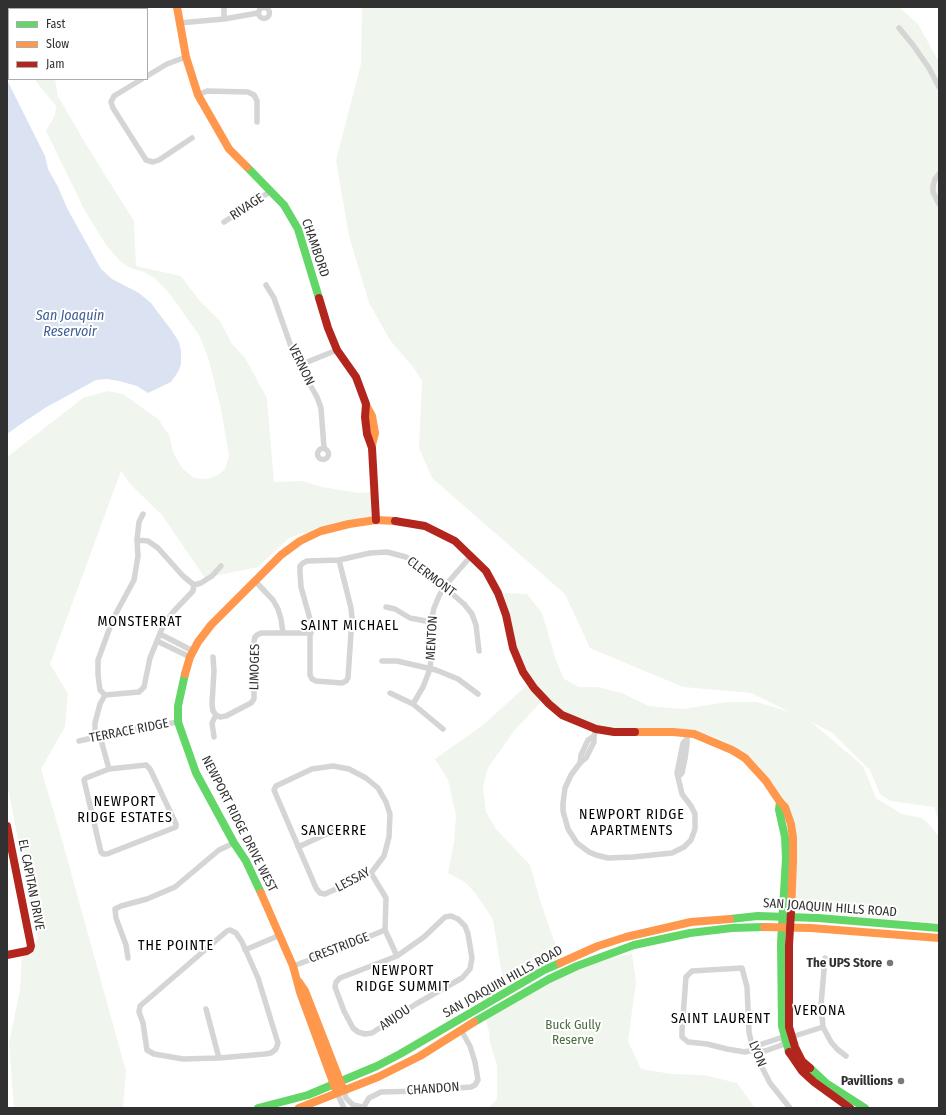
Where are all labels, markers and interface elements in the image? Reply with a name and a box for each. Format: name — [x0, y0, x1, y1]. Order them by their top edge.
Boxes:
legend — [8, 8, 148, 80]
text: Fast — [46, 17, 65, 31]
text: Slow — [46, 37, 69, 51]
text: Jam — [46, 57, 64, 71]
street label: RIVAGE — [227, 190, 267, 224]
street label: CHAMBORD — [298, 217, 332, 279]
water label: San Joaquin Reservoir — [36, 308, 104, 340]
street label: VERNON — [284, 342, 318, 388]
street label: CLERMONT — [404, 554, 458, 600]
district label: MONSTERRAT — [97, 614, 183, 630]
street label: MENTON — [423, 615, 441, 661]
district label: SAINT MICHAEL — [301, 618, 399, 634]
street label: LIMOGES — [247, 644, 263, 690]
street label: TERRACE RIDGE — [88, 716, 170, 746]
street label: NEWPORT RIDGE DRIVE WEST — [198, 753, 280, 895]
district label: NEWPORT RIDGE ESTATES — [77, 794, 173, 826]
district label: NEWPORT RIDGE APARTMENTS — [579, 807, 685, 840]
district label: SANCERRE — [301, 823, 367, 839]
street label: EL CAPITAN DRIVE — [15, 838, 47, 932]
street label: LESSAY — [333, 864, 373, 896]
street label: SAN JOAQUIN HILLS ROAD — [763, 896, 897, 920]
street label: CRESTRIDGE — [307, 929, 371, 967]
district label: THE POINTE — [138, 938, 214, 954]
street label: SAN JOAQUIN HILLS ROAD — [441, 943, 565, 1021]
place label: The UPS Store — [807, 955, 882, 971]
marker: The UPS Store — [885, 958, 895, 968]
district label: NEWPORT RIDGE SUMMIT — [356, 963, 450, 996]
street label: ANJOU — [377, 1002, 413, 1034]
district label: VERONA — [794, 1003, 846, 1019]
district label: SAINT LAURENT — [671, 1011, 771, 1027]
park label: Buck Gully Reserve — [545, 1017, 601, 1048]
street label: LYON — [745, 1039, 769, 1069]
place label: Pavillions — [841, 1073, 893, 1089]
marker: Pavillions — [896, 1076, 906, 1086]
street label: CHANDON — [406, 1079, 460, 1099]

